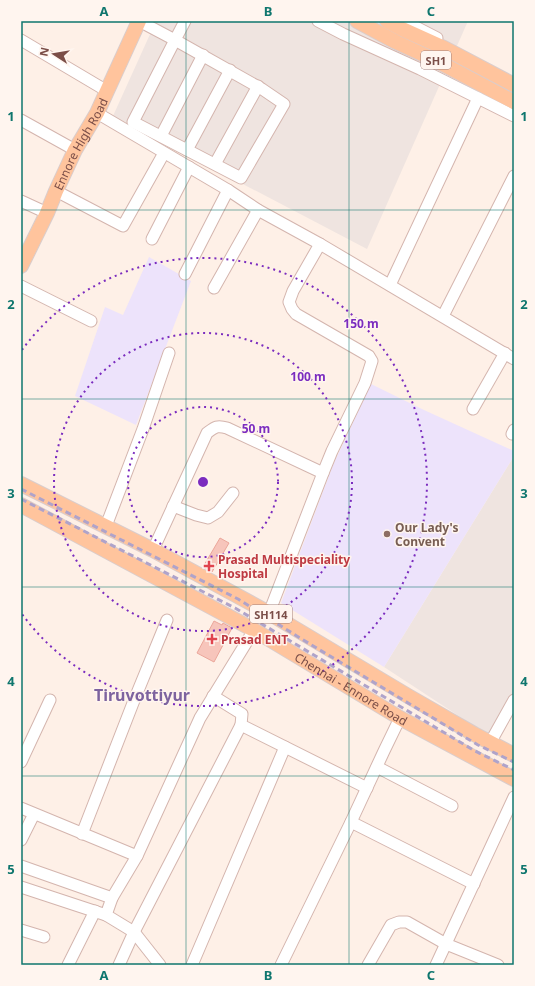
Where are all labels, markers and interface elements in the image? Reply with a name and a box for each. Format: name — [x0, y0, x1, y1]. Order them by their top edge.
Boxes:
text: A — [100, 2, 109, 20]
text: B — [264, 2, 272, 20]
text: C — [427, 2, 435, 20]
north arrow — [34, 34, 74, 74]
text: N — [35, 46, 52, 58]
road number: SH1 — [421, 51, 451, 69]
street label: Ennore High Road — [49, 95, 111, 193]
text: 1 — [7, 107, 15, 125]
text: 1 — [520, 107, 528, 125]
text: 2 — [7, 295, 15, 313]
text: 2 — [520, 295, 528, 313]
text: 150 m — [343, 315, 379, 332]
text: 100 m — [290, 368, 326, 385]
text: 50 m — [242, 420, 270, 437]
centre of rings — [196, 475, 210, 489]
text: 3 — [7, 484, 15, 502]
text: 3 — [520, 484, 528, 502]
place label: Our Lady's Convent — [395, 519, 458, 550]
marker: Our Lady's Convent — [382, 529, 392, 539]
place label: Prasad Multispeciality Hospital — [218, 551, 350, 582]
marker: Prasad Multispeciality Hospital — [203, 560, 215, 572]
road number: SH114 — [250, 605, 292, 623]
place label: Prasad ENT — [221, 631, 288, 648]
marker: Prasad ENT — [206, 633, 218, 645]
street label: Chennai - Ennore Road — [292, 648, 411, 729]
text: 4 — [7, 672, 15, 690]
text: 4 — [520, 672, 528, 690]
district label: Tiruvottiyur — [94, 684, 190, 706]
text: 5 — [7, 860, 15, 878]
text: 5 — [520, 860, 528, 878]
text: A — [100, 966, 109, 984]
text: B — [264, 966, 272, 984]
text: C — [427, 966, 435, 984]

